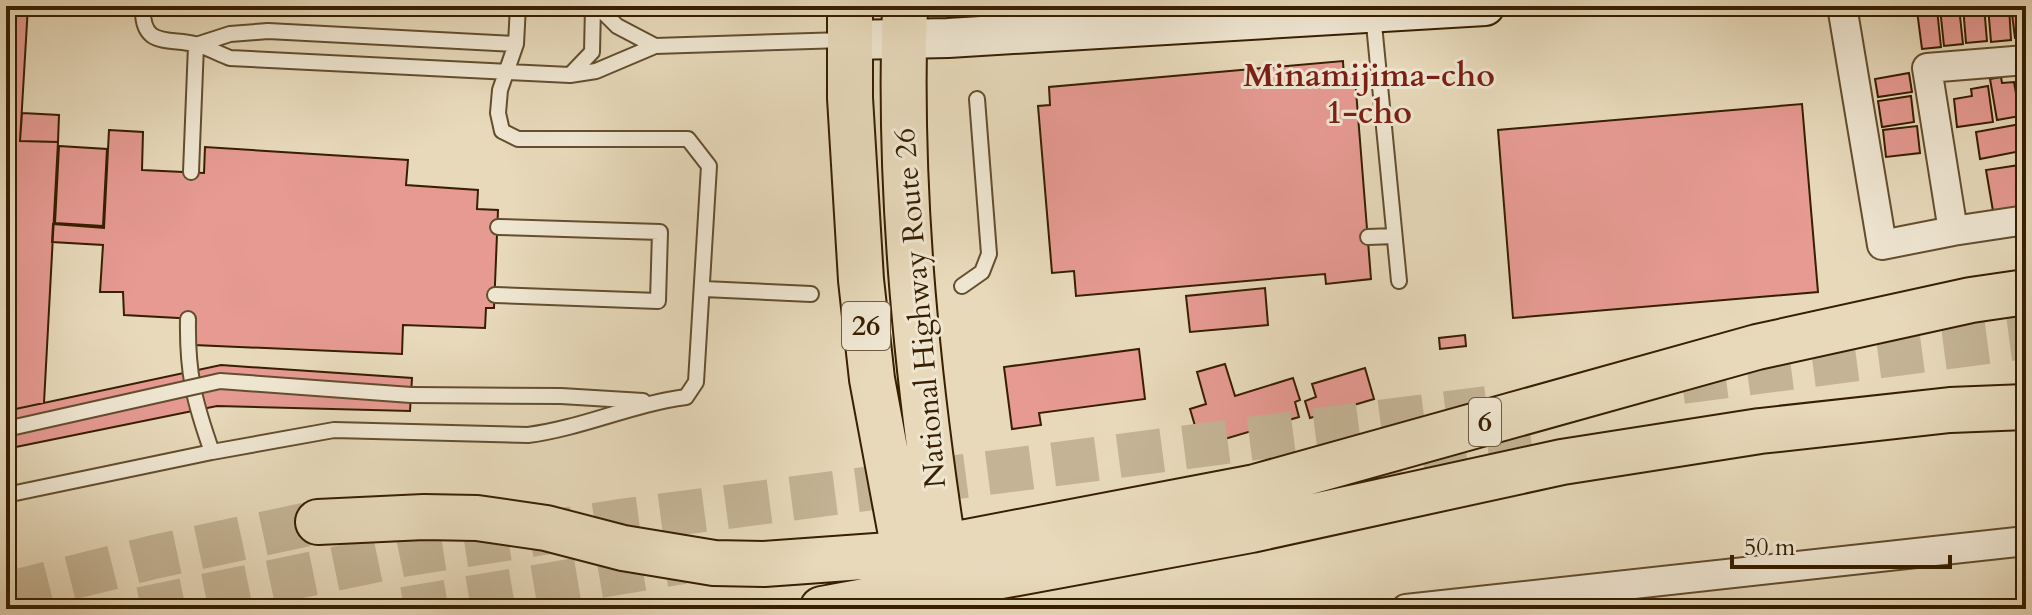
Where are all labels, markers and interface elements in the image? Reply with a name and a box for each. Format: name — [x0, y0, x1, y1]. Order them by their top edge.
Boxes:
district label: Minamijima-cho 1-cho — [1243, 54, 1495, 135]
street label: National Highway Route 26 — [884, 126, 956, 490]
road number: 26 — [842, 302, 890, 350]
road number: 6 — [1469, 398, 1501, 446]
scale bar — [1732, 519, 1950, 569]
text: 50 m — [1744, 531, 1796, 564]

